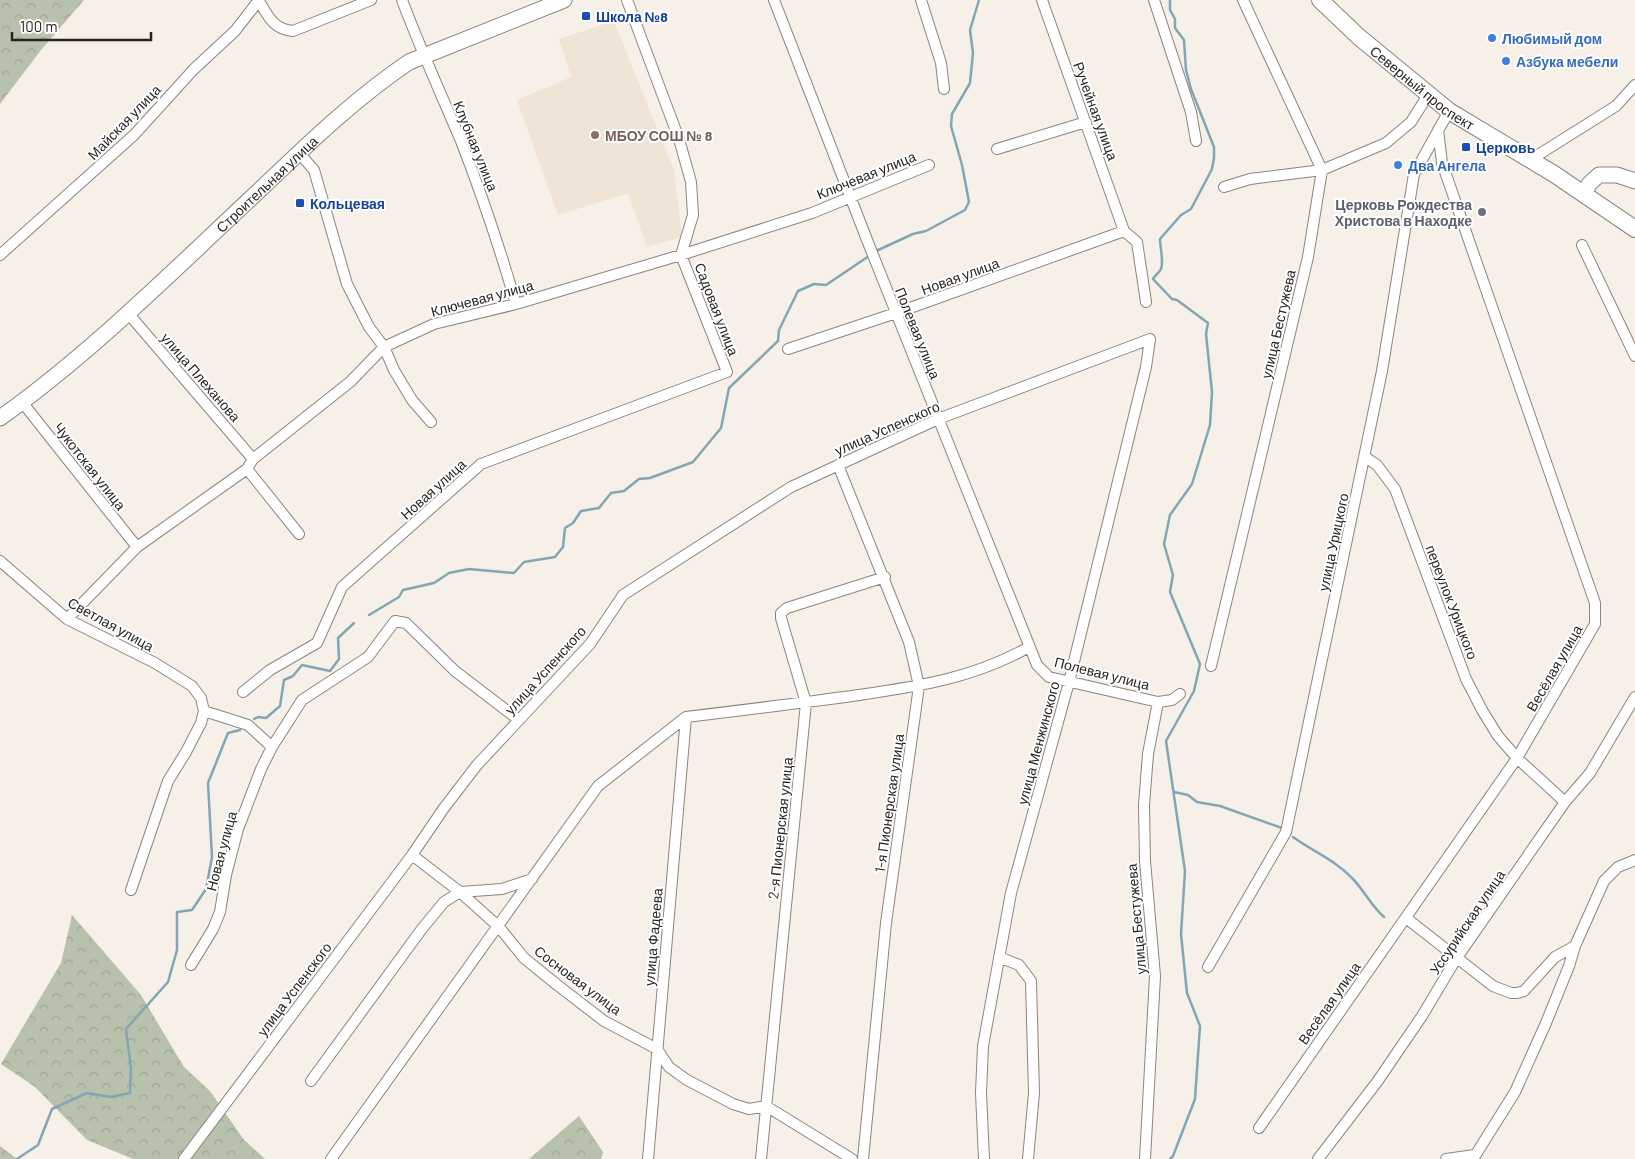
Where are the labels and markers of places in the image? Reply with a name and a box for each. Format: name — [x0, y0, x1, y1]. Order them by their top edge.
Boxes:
place label: Школа №8 — [596, 8, 668, 25]
marker: Школа №8 — [580, 10, 592, 22]
place label: Любимый дом — [1502, 30, 1602, 47]
marker: Любимый дом — [1486, 32, 1498, 44]
place label: Азбука мебели — [1516, 53, 1618, 70]
marker: Азбука мебели — [1500, 55, 1512, 67]
place label: МБОУ СОШ № 8 — [605, 127, 713, 144]
marker: МБОУ СОШ № 8 — [589, 129, 601, 141]
place label: Церковь — [1476, 139, 1536, 156]
marker: Церковь — [1460, 141, 1472, 153]
place label: Два Ангела — [1408, 157, 1486, 174]
marker: Два Ангела — [1392, 159, 1404, 171]
place label: Кольцевая — [310, 195, 385, 212]
place label: Церковь Рождества Христова в Находке — [1335, 196, 1472, 229]
marker: Кольцевая — [294, 197, 306, 209]
marker: Церковь Рождества Христова в Находке — [1476, 206, 1488, 218]

